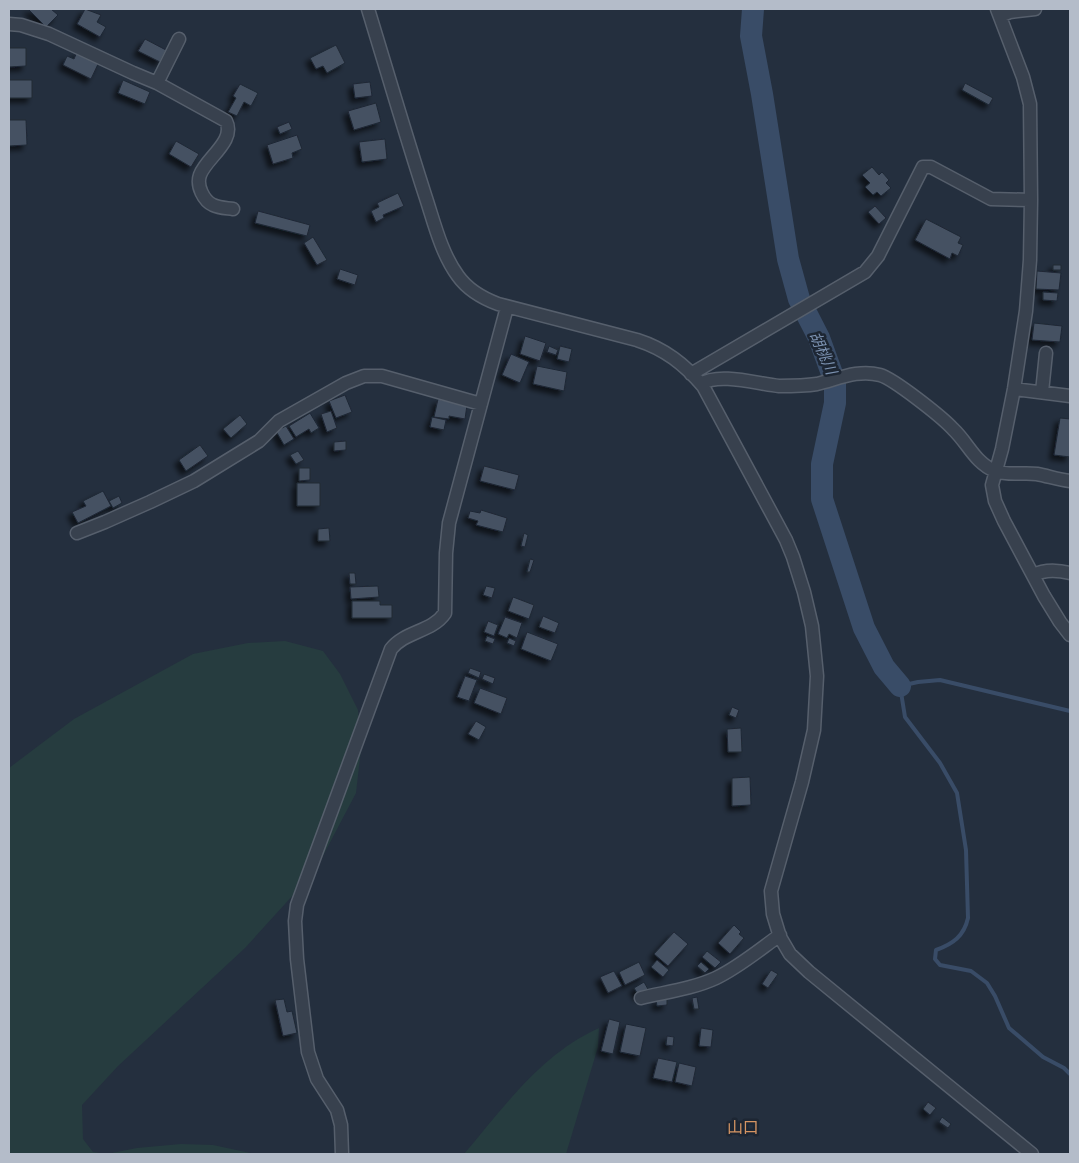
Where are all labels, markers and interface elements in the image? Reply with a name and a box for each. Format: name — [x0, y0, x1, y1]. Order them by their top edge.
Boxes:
water label: 胡桃川 — [806, 328, 842, 379]
district label: 山口 — [727, 1117, 759, 1137]

